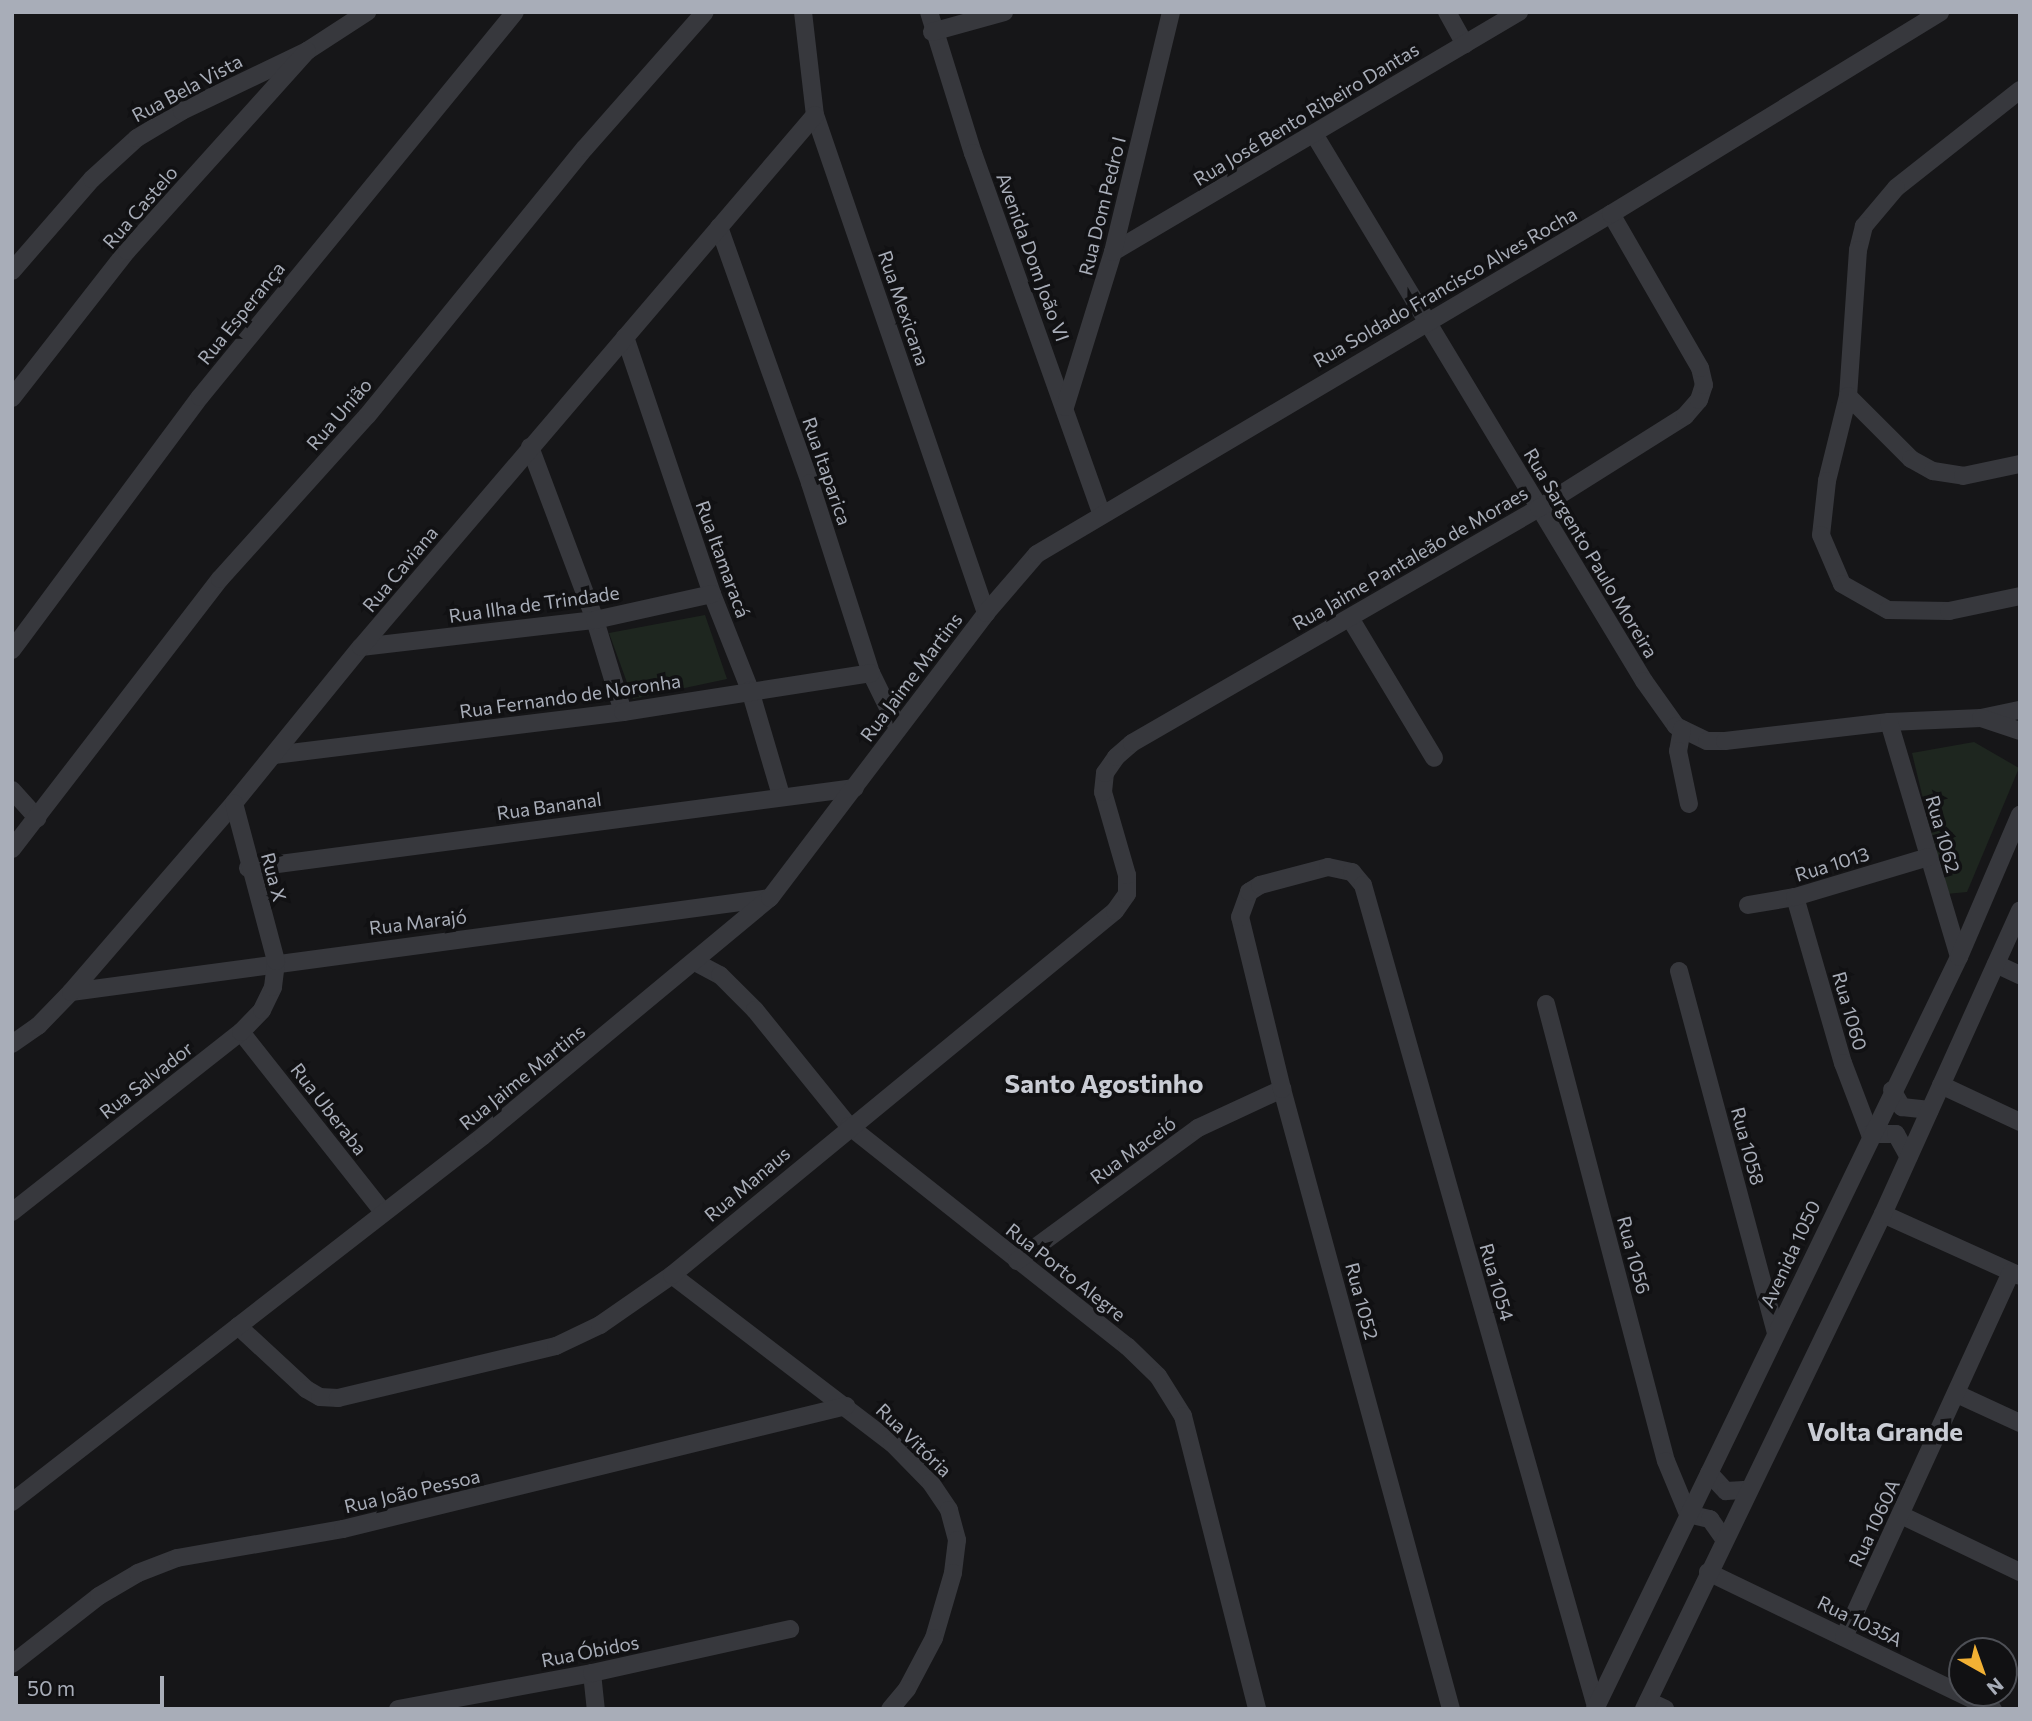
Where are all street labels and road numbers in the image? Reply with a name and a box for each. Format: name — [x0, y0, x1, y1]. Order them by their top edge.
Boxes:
street label: Rua José Bento Ribeiro Dantas — [1189, 38, 1423, 190]
street label: Rua Bela Vista — [128, 49, 246, 127]
street label: Rua Dom Pedro I — [1074, 134, 1130, 278]
street label: Rua Castelo — [98, 161, 182, 253]
street label: Avenida Dom João VI — [992, 170, 1074, 344]
street label: Rua Soldado Francisco Alves Rocha — [1309, 202, 1581, 372]
street label: Rua Mexicana — [874, 247, 934, 369]
street label: Rua Esperança — [193, 257, 289, 369]
street label: Rua União — [302, 373, 376, 455]
street label: Rua Itaparica — [798, 414, 856, 528]
street label: Rua Sargento Paulo Moreira — [1519, 444, 1663, 662]
street label: Rua Jaime Pantaleão de Moraes — [1288, 481, 1532, 635]
street label: Rua Itamaracá — [691, 497, 755, 621]
street label: Rua Caviana — [358, 521, 442, 617]
street label: Rua Ilha de Trindade — [447, 581, 621, 627]
street label: Rua Jaime Martins — [855, 608, 967, 746]
street label: Rua Fernando de Noronha — [458, 669, 682, 723]
street label: Rua Bananal — [495, 787, 603, 825]
street label: Rua 1062 — [1921, 793, 1965, 875]
street label: Rua 1013 — [1792, 842, 1872, 886]
street label: Rua X — [257, 850, 291, 904]
street label: Rua Marajó — [368, 905, 468, 939]
street label: Rua 1060 — [1828, 969, 1872, 1053]
street label: Rua Jaime Martins — [455, 1019, 589, 1135]
street label: Rua Salvador — [95, 1036, 197, 1124]
street label: Rua Uberaba — [286, 1058, 372, 1160]
street label: Rua 1058 — [1727, 1105, 1769, 1187]
street label: Rua Maceió — [1086, 1111, 1180, 1189]
street label: Rua Manaus — [700, 1142, 794, 1226]
street label: Avenida 1050 — [1755, 1197, 1825, 1311]
street label: Rua 1056 — [1613, 1214, 1655, 1296]
street label: Rua Porto Alegre — [1002, 1218, 1130, 1326]
street label: Rua 1054 — [1475, 1241, 1519, 1323]
street label: Rua 1052 — [1341, 1260, 1383, 1342]
street label: Rua Vitória — [871, 1398, 957, 1482]
street label: Rua João Pessoa — [342, 1464, 482, 1518]
street label: Rua 1060A — [1844, 1476, 1904, 1570]
street label: Rua 1035A — [1814, 1591, 1906, 1651]
street label: Rua Óbidos — [539, 1630, 641, 1672]

